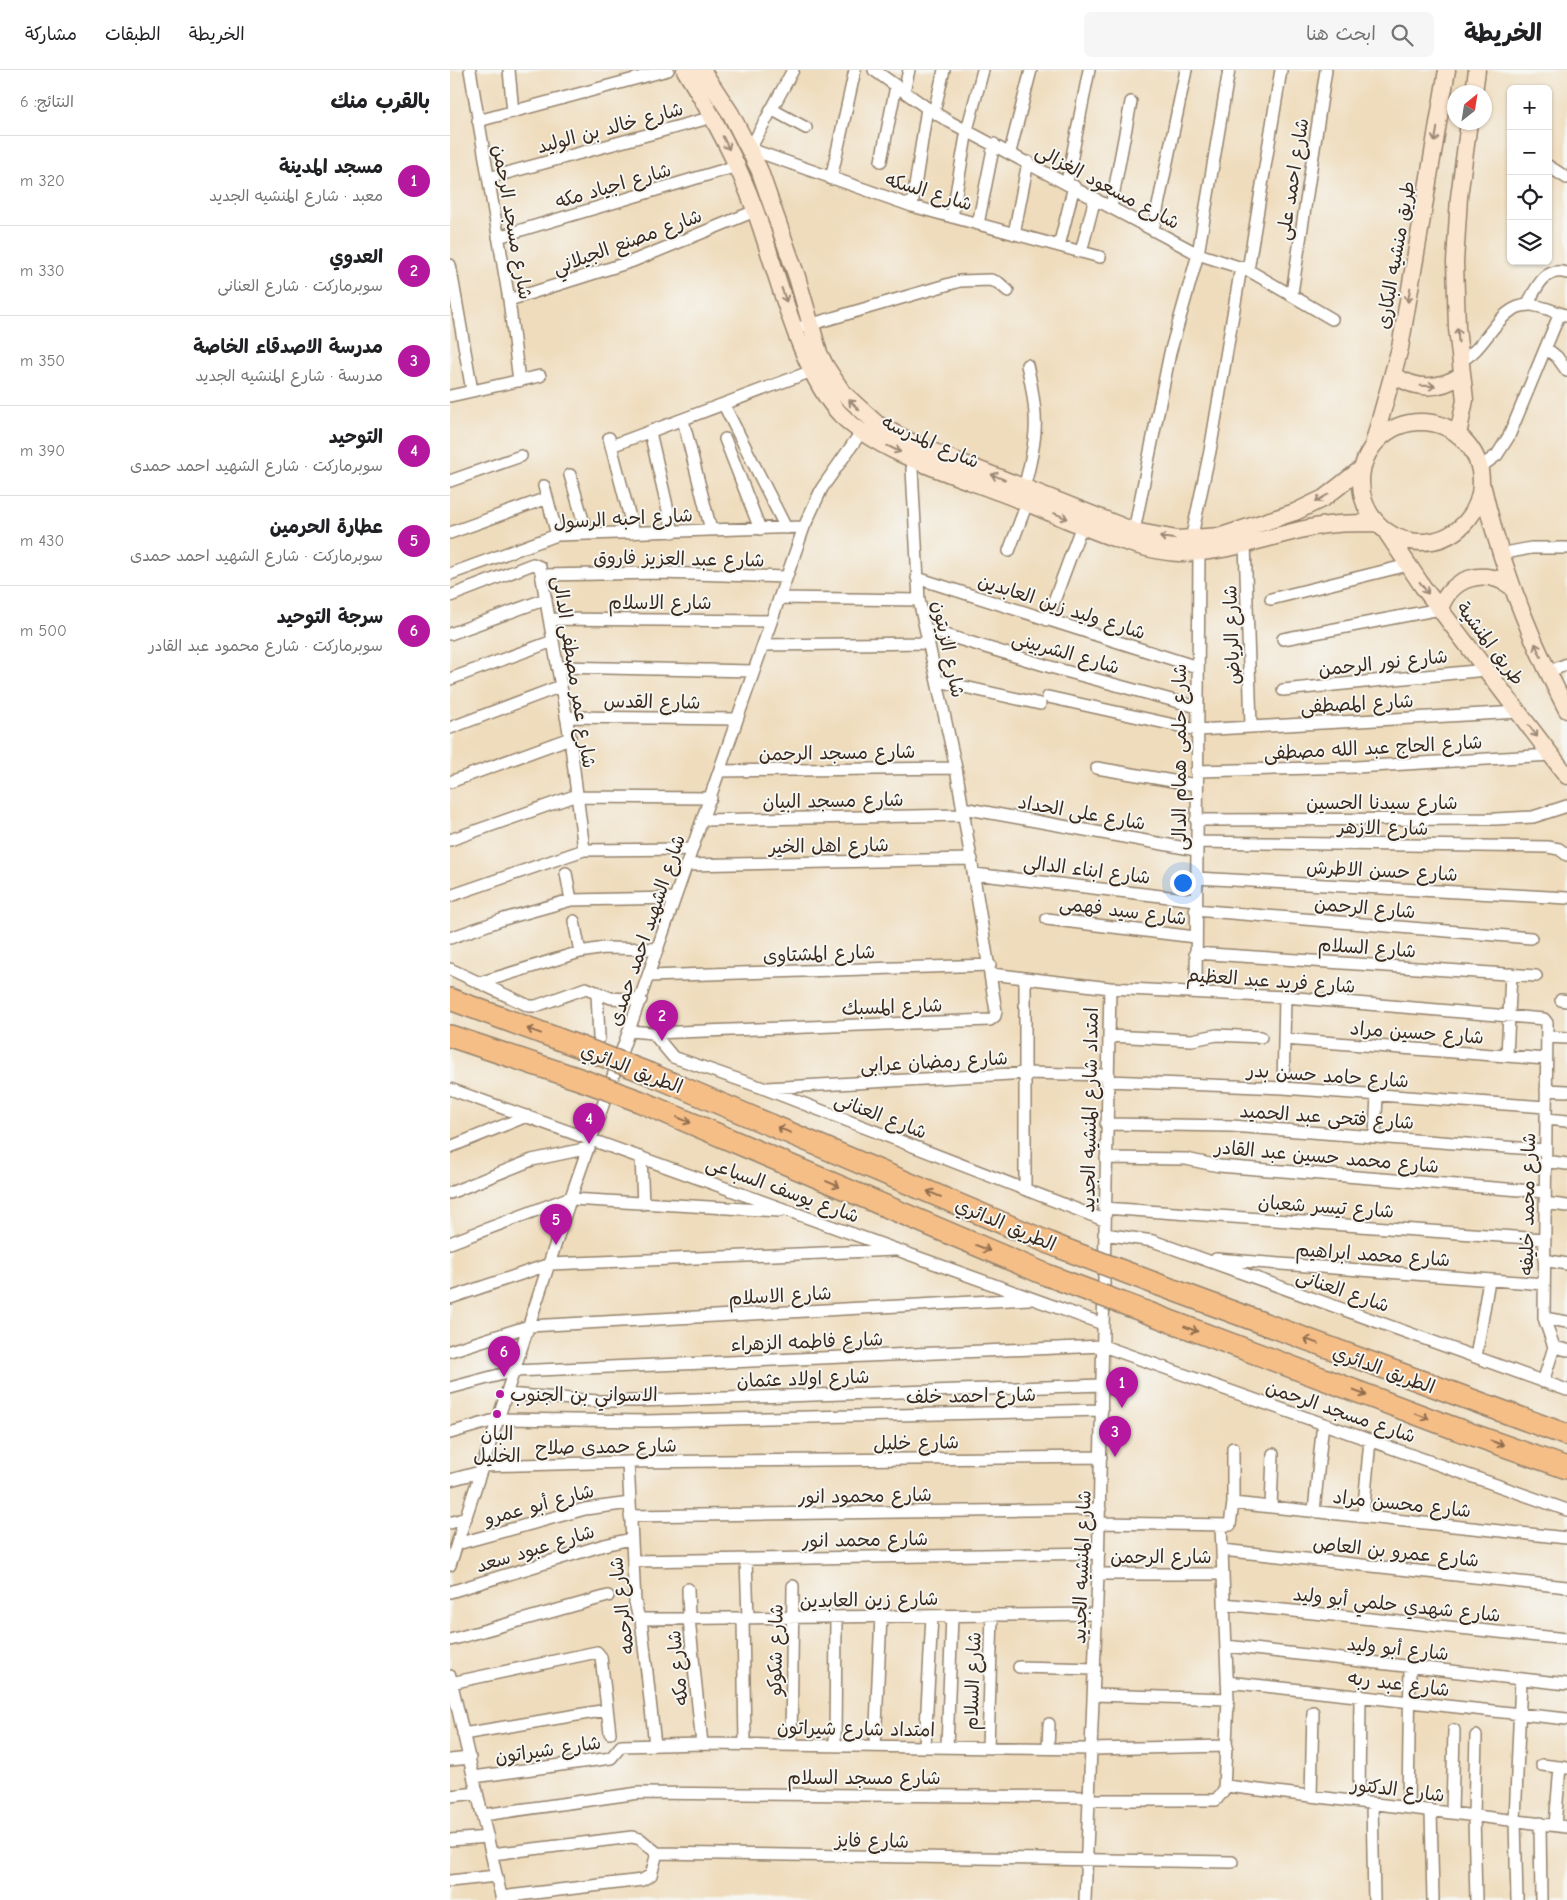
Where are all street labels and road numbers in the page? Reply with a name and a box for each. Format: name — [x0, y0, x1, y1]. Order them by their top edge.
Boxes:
street label: شارع خالد بن الوليد — [535, 98, 686, 160]
street label: شارع احمد على — [1272, 117, 1315, 242]
street label: شارع مسعود الغزالى — [1031, 140, 1183, 236]
street label: شارع مسجد الرحمن — [486, 143, 536, 302]
street label: شارع اجياد مكه — [553, 159, 674, 215]
street label: شارع السكه — [882, 168, 975, 218]
street label: طريق منشيه البكارى — [1372, 179, 1420, 331]
street label: شارع مصنع الجيلاني — [550, 205, 707, 284]
street label: شارع المدرسه — [878, 411, 983, 475]
street label: شارع احبه الرسول — [553, 504, 693, 536]
street label: شارع عبد العزيز فاروق — [593, 547, 765, 573]
street label: شارع وليد زين العابدين — [975, 569, 1148, 646]
street label: شارع عمر مصطفى الدالى — [546, 574, 600, 770]
street label: شارع الرياض — [1219, 585, 1247, 685]
street label: شارع الاسلام — [608, 592, 712, 617]
street label: طريق المنشية — [1452, 598, 1529, 690]
street label: شارع الزيتون — [925, 599, 969, 700]
street label: شارع الشربينى — [1009, 627, 1122, 681]
street label: شارع نور الرحمن — [1317, 645, 1449, 683]
street label: شارع حلمى همام الدالى — [1169, 663, 1194, 851]
street label: شارع القدس — [603, 690, 701, 716]
street label: شارع المصطفى — [1300, 690, 1414, 720]
street label: شارع الحاج عبد الله مصطفى — [1263, 731, 1483, 767]
street label: شارع مسجد الرحمن — [758, 741, 916, 767]
street label: شارع مسجد البيان — [762, 789, 904, 815]
street label: شارع على الحداد — [1016, 791, 1147, 837]
street label: شارع سيدنا الحسين — [1306, 792, 1458, 816]
street label: شارع الازهر — [1335, 816, 1428, 842]
street label: شارع الشهيد احمد حمدى — [604, 832, 692, 1030]
street label: شارع اهل الخير — [767, 834, 889, 860]
street label: شارع ابناء الدالى — [1022, 851, 1152, 891]
street label: شارع حسن الاطرش — [1306, 856, 1458, 888]
street label: شارع سيد فهمى — [1058, 892, 1188, 932]
street label: شارع الرحمن — [1313, 893, 1416, 925]
street label: شارع السلام — [1317, 934, 1417, 965]
street label: شارع المشتاوى — [762, 941, 876, 969]
street label: شارع فريد عبد العظيم — [1185, 964, 1356, 1001]
street label: شارع المسبك — [841, 994, 943, 1022]
street label: امتداد شارع المنشيه الجديد — [1077, 1007, 1105, 1213]
street label: شارع حسين مراد — [1349, 1017, 1485, 1051]
street label: الطريق الدائري — [577, 1039, 686, 1101]
street label: شارع رمضان عرابى — [860, 1047, 1009, 1079]
street label: شارع حامد حسن بدر — [1244, 1059, 1410, 1095]
street label: شارع العنانى — [831, 1088, 930, 1145]
street label: شارع فتحى عبد الحميد — [1239, 1100, 1415, 1136]
street label: شارع محمد خليفه — [1516, 1132, 1542, 1276]
street label: شارع محمد حسين عبد القادر — [1212, 1136, 1440, 1180]
street label: شارع يوسف السباعى — [702, 1152, 862, 1230]
street label: شارع تيسر شعبان — [1257, 1191, 1395, 1225]
street label: الطريق الدائري — [951, 1194, 1059, 1259]
street label: شارع محمد ابراهيم — [1295, 1239, 1451, 1274]
street label: شارع العنانى — [1293, 1265, 1392, 1319]
street label: شارع الاسلام — [728, 1282, 832, 1313]
street label: شارع فاطمه الزهراء — [730, 1328, 884, 1358]
street label: الطريق الدائري — [1328, 1341, 1438, 1401]
street label: شارع اولاد عثمان — [736, 1366, 870, 1394]
street label: شارع مسجد الرحمن — [1262, 1376, 1418, 1450]
street label: شارع احمد خلف — [906, 1384, 1036, 1410]
street label: شارع خليل — [873, 1431, 959, 1457]
street label: شارع حمدى صلاح — [535, 1435, 677, 1461]
street label: شارع أبو عمرو — [480, 1480, 597, 1533]
street label: شارع محمود انور — [797, 1484, 932, 1510]
street label: شارع محسن مراد — [1331, 1486, 1472, 1524]
street label: شارع المنشيه الجديد — [1068, 1490, 1098, 1645]
street label: شارع عبود سعد — [473, 1520, 598, 1579]
street label: شارع محمد انور — [801, 1528, 928, 1554]
street label: شارع عمرو بن العاص — [1312, 1532, 1480, 1574]
street label: شارع الرحمن — [1110, 1546, 1212, 1570]
street label: شارع الرحمه — [605, 1555, 641, 1656]
street label: شارع شهدي حلمي أبو وليد — [1292, 1583, 1502, 1632]
street label: شارع زين العابدين — [799, 1588, 939, 1614]
street label: شارع شكوكو — [764, 1604, 790, 1697]
street label: شارع مكه — [663, 1629, 695, 1707]
street label: شارع السلام — [960, 1631, 989, 1731]
street label: شارع أبو وليد — [1346, 1633, 1450, 1667]
street label: شارع عبد ربه — [1346, 1667, 1451, 1703]
street label: امتداد شارع شيراتون — [777, 1717, 935, 1743]
street label: شارع شيراتون — [494, 1732, 603, 1770]
street label: شارع مسجد السلام — [787, 1767, 941, 1792]
street label: شارع الدكتور — [1348, 1773, 1446, 1809]
street label: شارع فايز — [833, 1829, 909, 1855]

